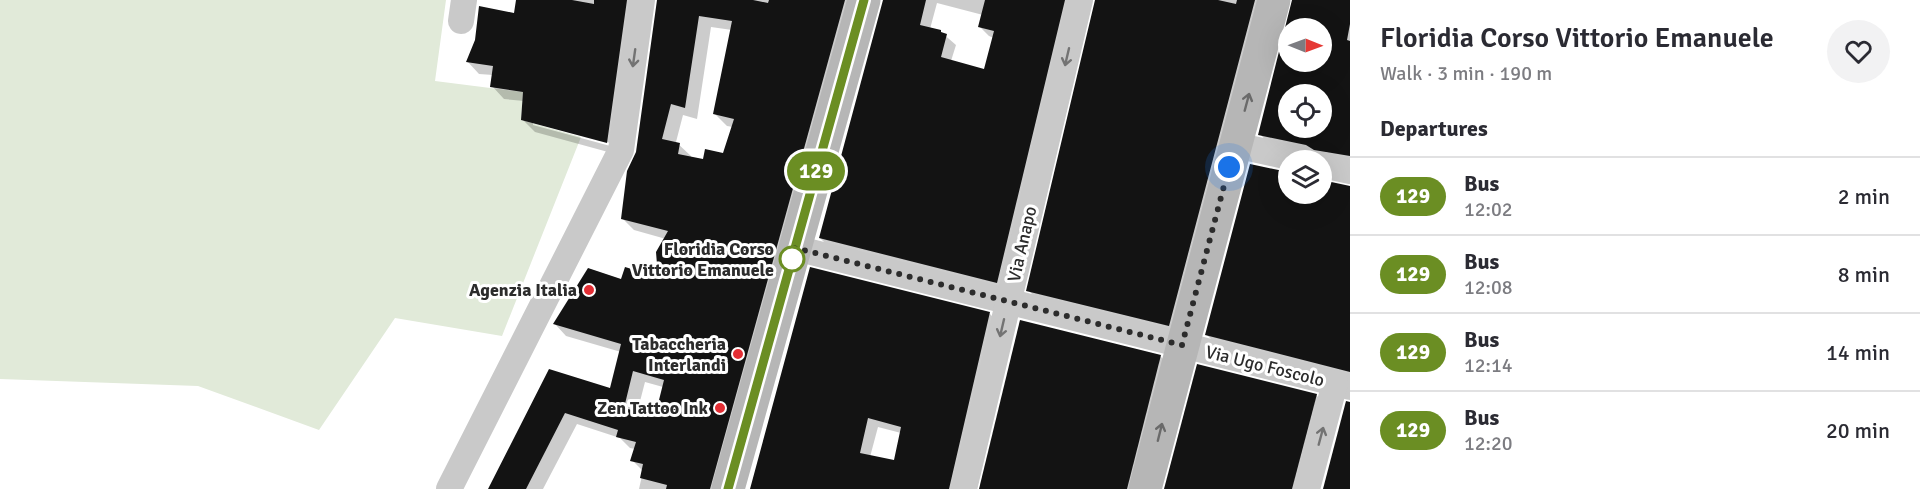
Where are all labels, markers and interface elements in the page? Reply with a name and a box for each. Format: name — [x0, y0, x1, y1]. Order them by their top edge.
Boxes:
north arrow — [1278, 18, 1332, 72]
map controls — [1278, 18, 1332, 204]
button: heart — [1827, 20, 1890, 83]
text: Floridia Corso Vittorio Emanuele — [1380, 21, 1774, 55]
one-way arrow — [1060, 47, 1072, 66]
one-way arrow — [628, 48, 639, 67]
text: Walk · 3 min · 190 m — [1380, 61, 1552, 86]
button: locate — [1278, 84, 1332, 138]
one-way arrow — [1241, 92, 1253, 111]
text: Departures — [1380, 115, 1488, 142]
button: layers — [1278, 150, 1332, 204]
line badge: 129 — [782, 152, 850, 190]
your location — [1214, 152, 1244, 182]
text: 129 — [799, 158, 833, 184]
text: Bus — [1464, 170, 1499, 197]
text: 129 — [1396, 183, 1430, 209]
text: 2 min — [1838, 183, 1890, 210]
text: 12:02 — [1464, 197, 1513, 222]
street label: Via Anapo — [1003, 204, 1041, 284]
place label: Floridia Corso Vittorio Emanuele — [632, 238, 774, 281]
marker: Floridia Corso Vittorio Emanuele — [779, 246, 805, 272]
text: Bus — [1464, 248, 1499, 275]
text: 129 — [1396, 261, 1430, 287]
text: 8 min — [1838, 261, 1890, 288]
text: 12:08 — [1464, 275, 1513, 300]
place label: Agenzia Italia — [469, 279, 577, 301]
marker: Agenzia Italia — [582, 283, 596, 297]
one-way arrow — [995, 319, 1007, 338]
text: Bus — [1464, 326, 1499, 353]
place label: Tabaccheria Interlandi — [632, 333, 726, 376]
text: 129 — [1396, 339, 1430, 365]
text: 14 min — [1826, 339, 1890, 366]
street label: Via Ugo Foscolo — [1203, 341, 1327, 391]
marker: Tabaccheria Interlandi — [731, 347, 745, 361]
text: 12:14 — [1464, 353, 1513, 378]
place label: Zen Tattoo Ink — [597, 397, 709, 419]
marker: Zen Tattoo Ink — [713, 401, 727, 415]
text: Bus — [1464, 404, 1499, 431]
text: 129 — [1396, 417, 1430, 443]
text: 20 min — [1826, 417, 1890, 444]
one-way arrow — [1154, 423, 1166, 442]
one-way arrow — [1316, 427, 1327, 446]
text: 12:20 — [1464, 431, 1513, 456]

